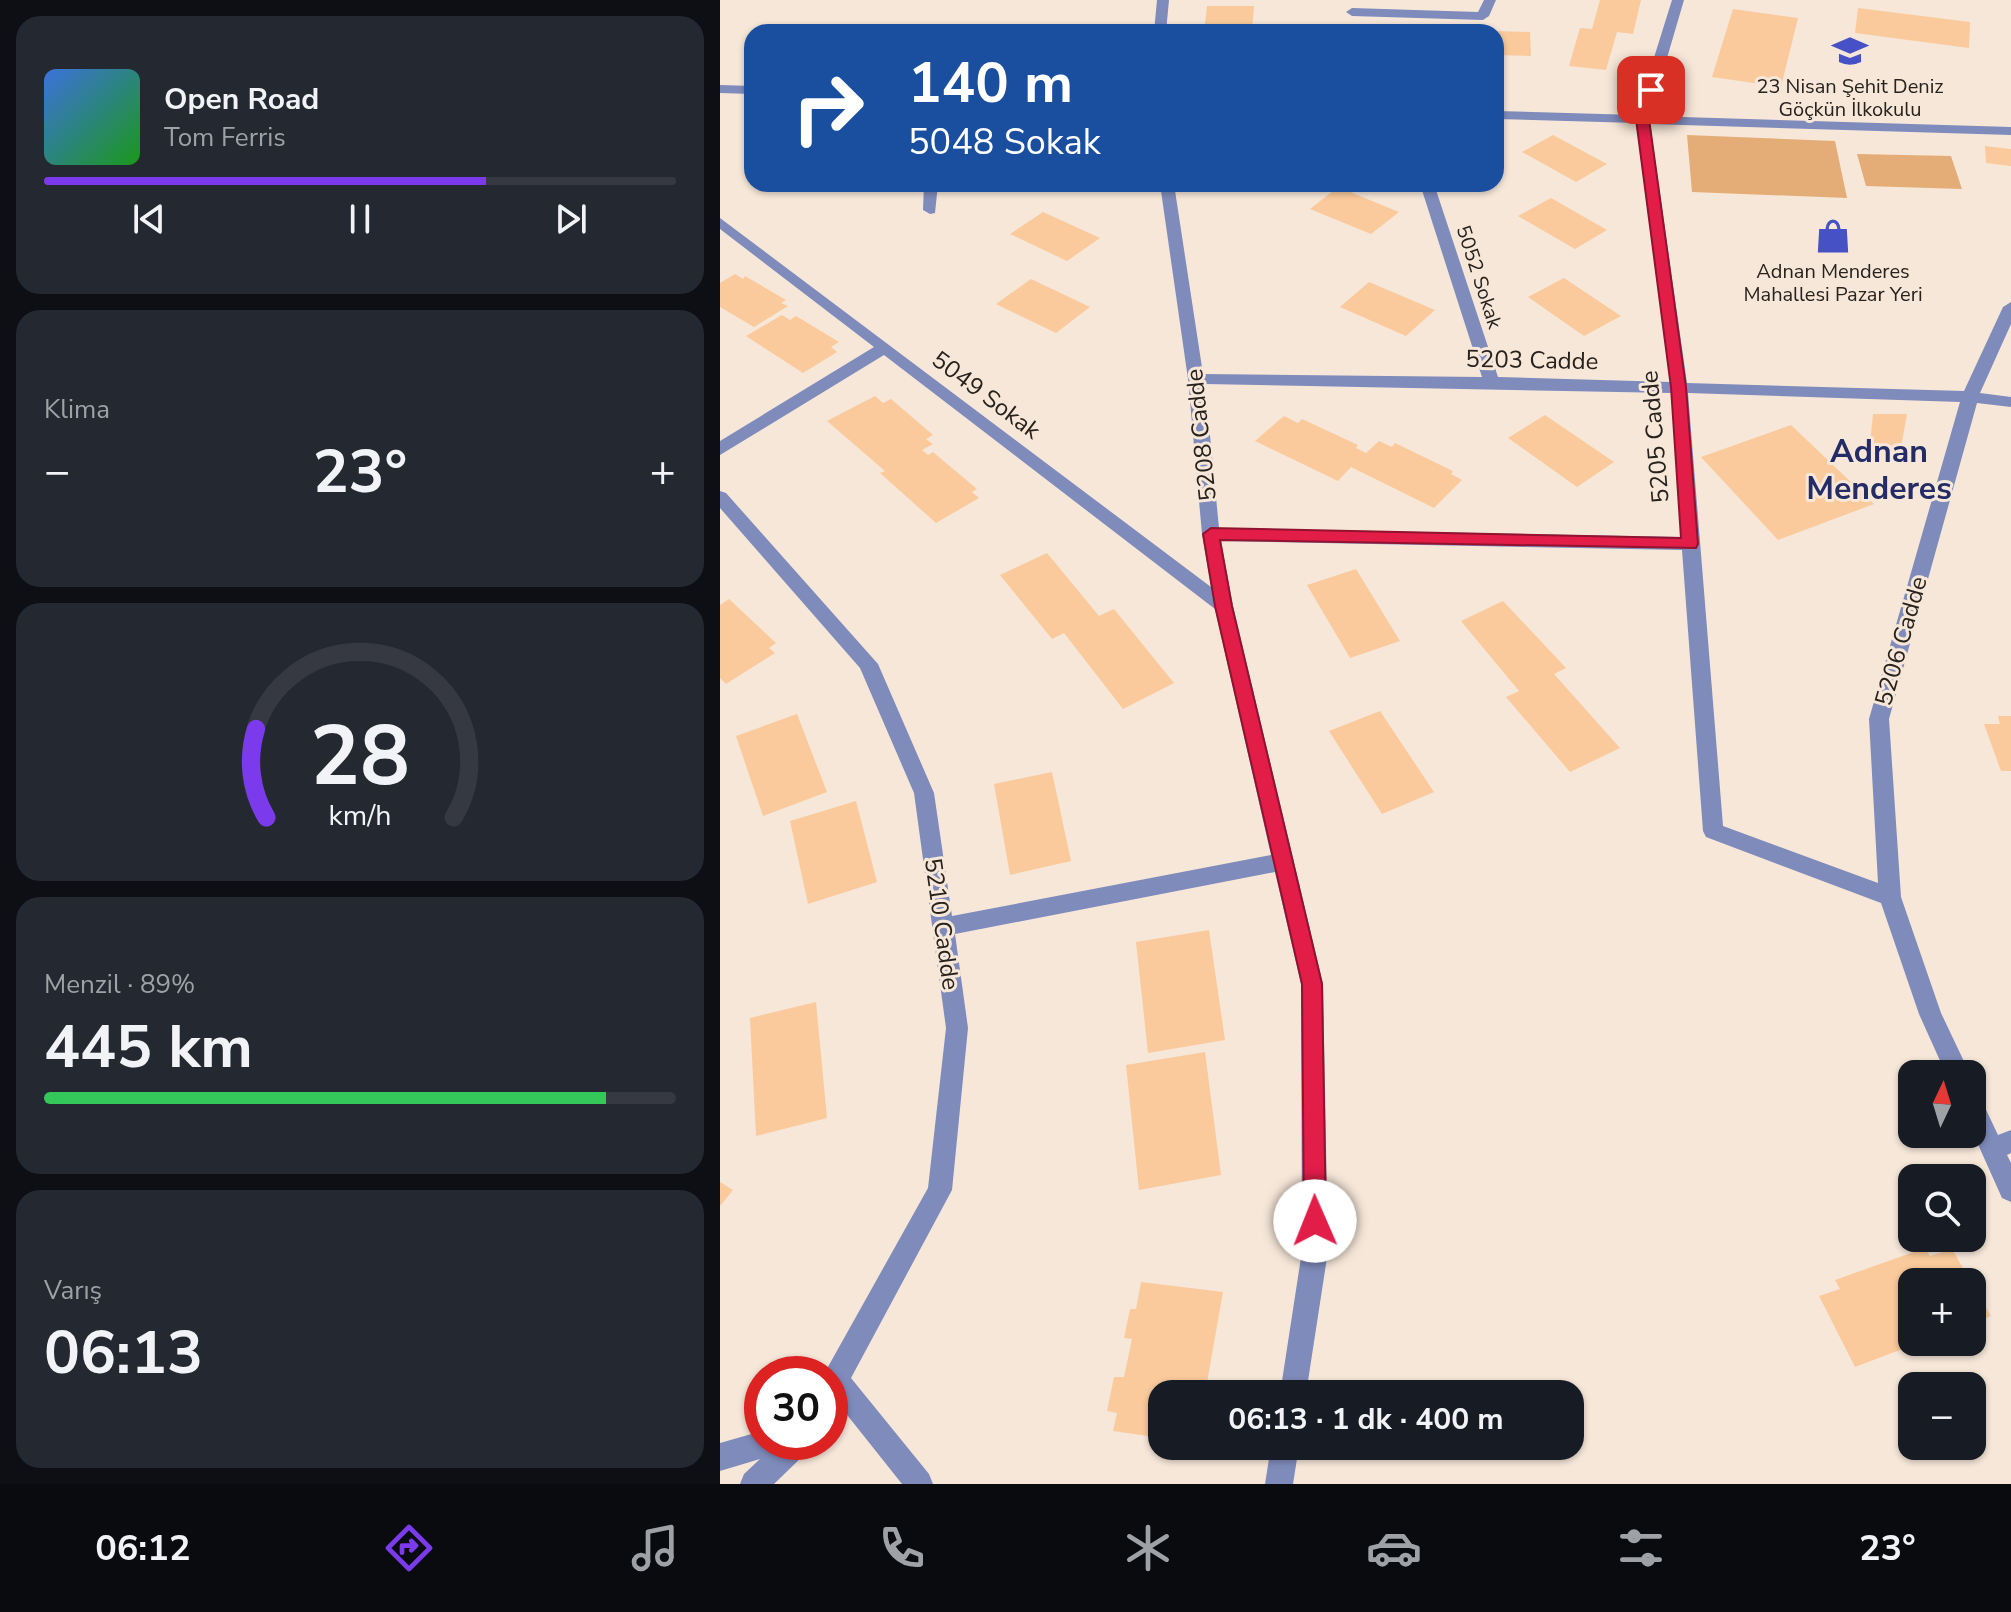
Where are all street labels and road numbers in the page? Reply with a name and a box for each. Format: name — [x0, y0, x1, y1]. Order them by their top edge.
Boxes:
street label: 5052 Sokak — [1450, 222, 1509, 333]
street label: 5203 Cadde — [1465, 343, 1599, 377]
street label: 5049 Sokak — [925, 344, 1048, 447]
street label: 5208 Cadde — [1178, 367, 1224, 503]
street label: 5205 Cadde — [1633, 369, 1677, 505]
street label: 5206 Cadde — [1867, 573, 1935, 709]
street label: 5210 Cadde — [917, 856, 967, 992]

